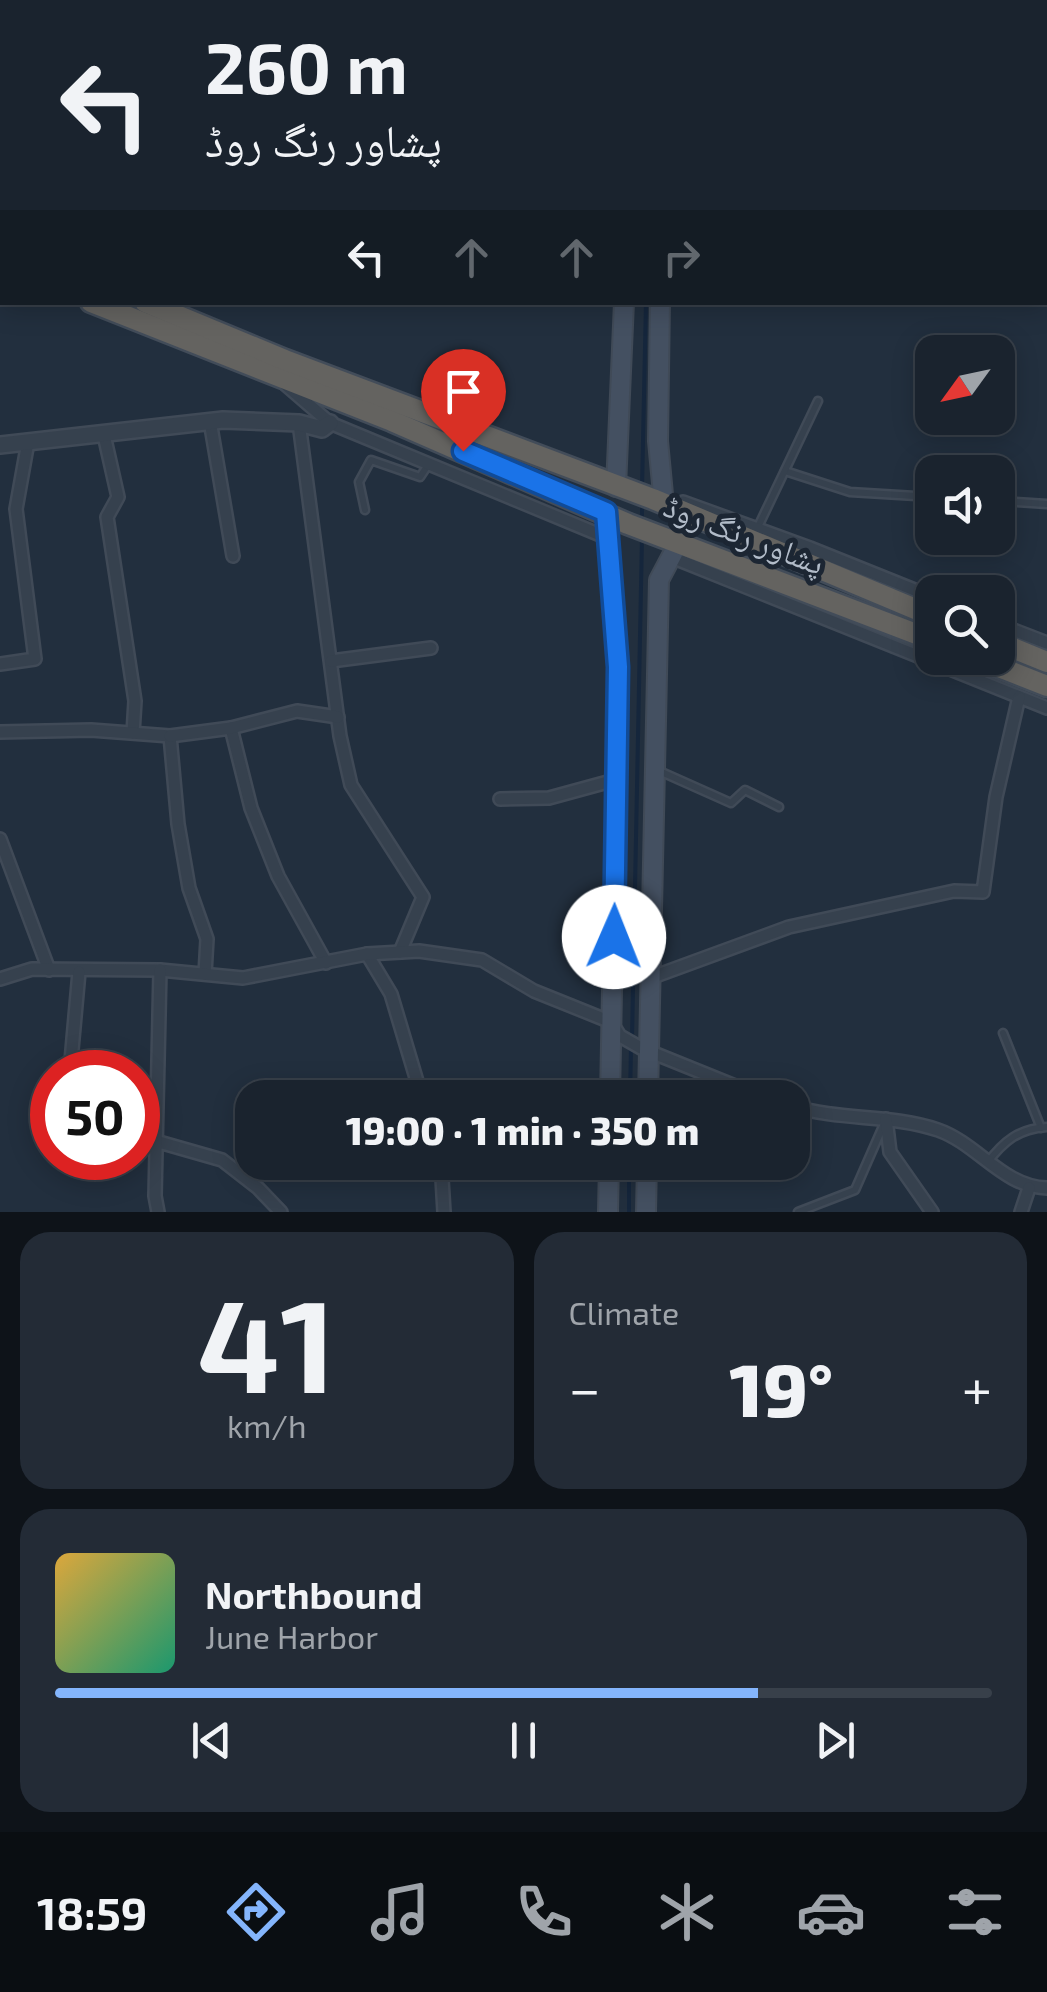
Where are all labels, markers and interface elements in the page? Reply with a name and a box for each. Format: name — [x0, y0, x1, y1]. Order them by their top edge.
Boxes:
text: 260 m — [205, 24, 408, 108]
icon: left — [40, 40, 170, 170]
text: پشاور رنگ روڈ — [205, 112, 442, 166]
icon: left — [339, 230, 394, 285]
icon: ahead — [444, 230, 499, 285]
icon: ahead — [549, 230, 604, 285]
icon: right — [654, 230, 709, 285]
north arrow — [915, 335, 1015, 435]
map controls — [915, 335, 1015, 675]
pin — [421, 349, 506, 452]
icon: arrive — [436, 364, 491, 419]
button: sound — [915, 455, 1015, 555]
street label: پشاور رنگ روڈ — [658, 485, 830, 583]
button: search — [915, 575, 1015, 675]
position arrow — [562, 885, 666, 989]
speed limit sign: 50 — [30, 1050, 160, 1180]
text: 19:00 · 1 min · 350 m — [346, 1107, 699, 1153]
text: 41 — [197, 1263, 336, 1419]
text: Climate — [569, 1293, 679, 1331]
text: 19° — [729, 1342, 833, 1432]
text: − — [569, 1354, 601, 1420]
text: + — [962, 1354, 992, 1420]
text: km/h — [227, 1406, 306, 1444]
text: Northbound — [205, 1571, 423, 1617]
text: June Harbor — [205, 1617, 378, 1655]
icon: previous — [184, 1713, 239, 1768]
icon: pause — [496, 1713, 551, 1768]
icon: next — [808, 1713, 863, 1768]
icon: directions — [221, 1877, 291, 1947]
icon: music — [365, 1877, 435, 1947]
icon: phone — [509, 1877, 579, 1947]
icon: climate — [652, 1877, 722, 1947]
icon: car — [796, 1877, 866, 1947]
icon: filters — [940, 1877, 1010, 1947]
text: 18:59 — [37, 1885, 147, 1939]

